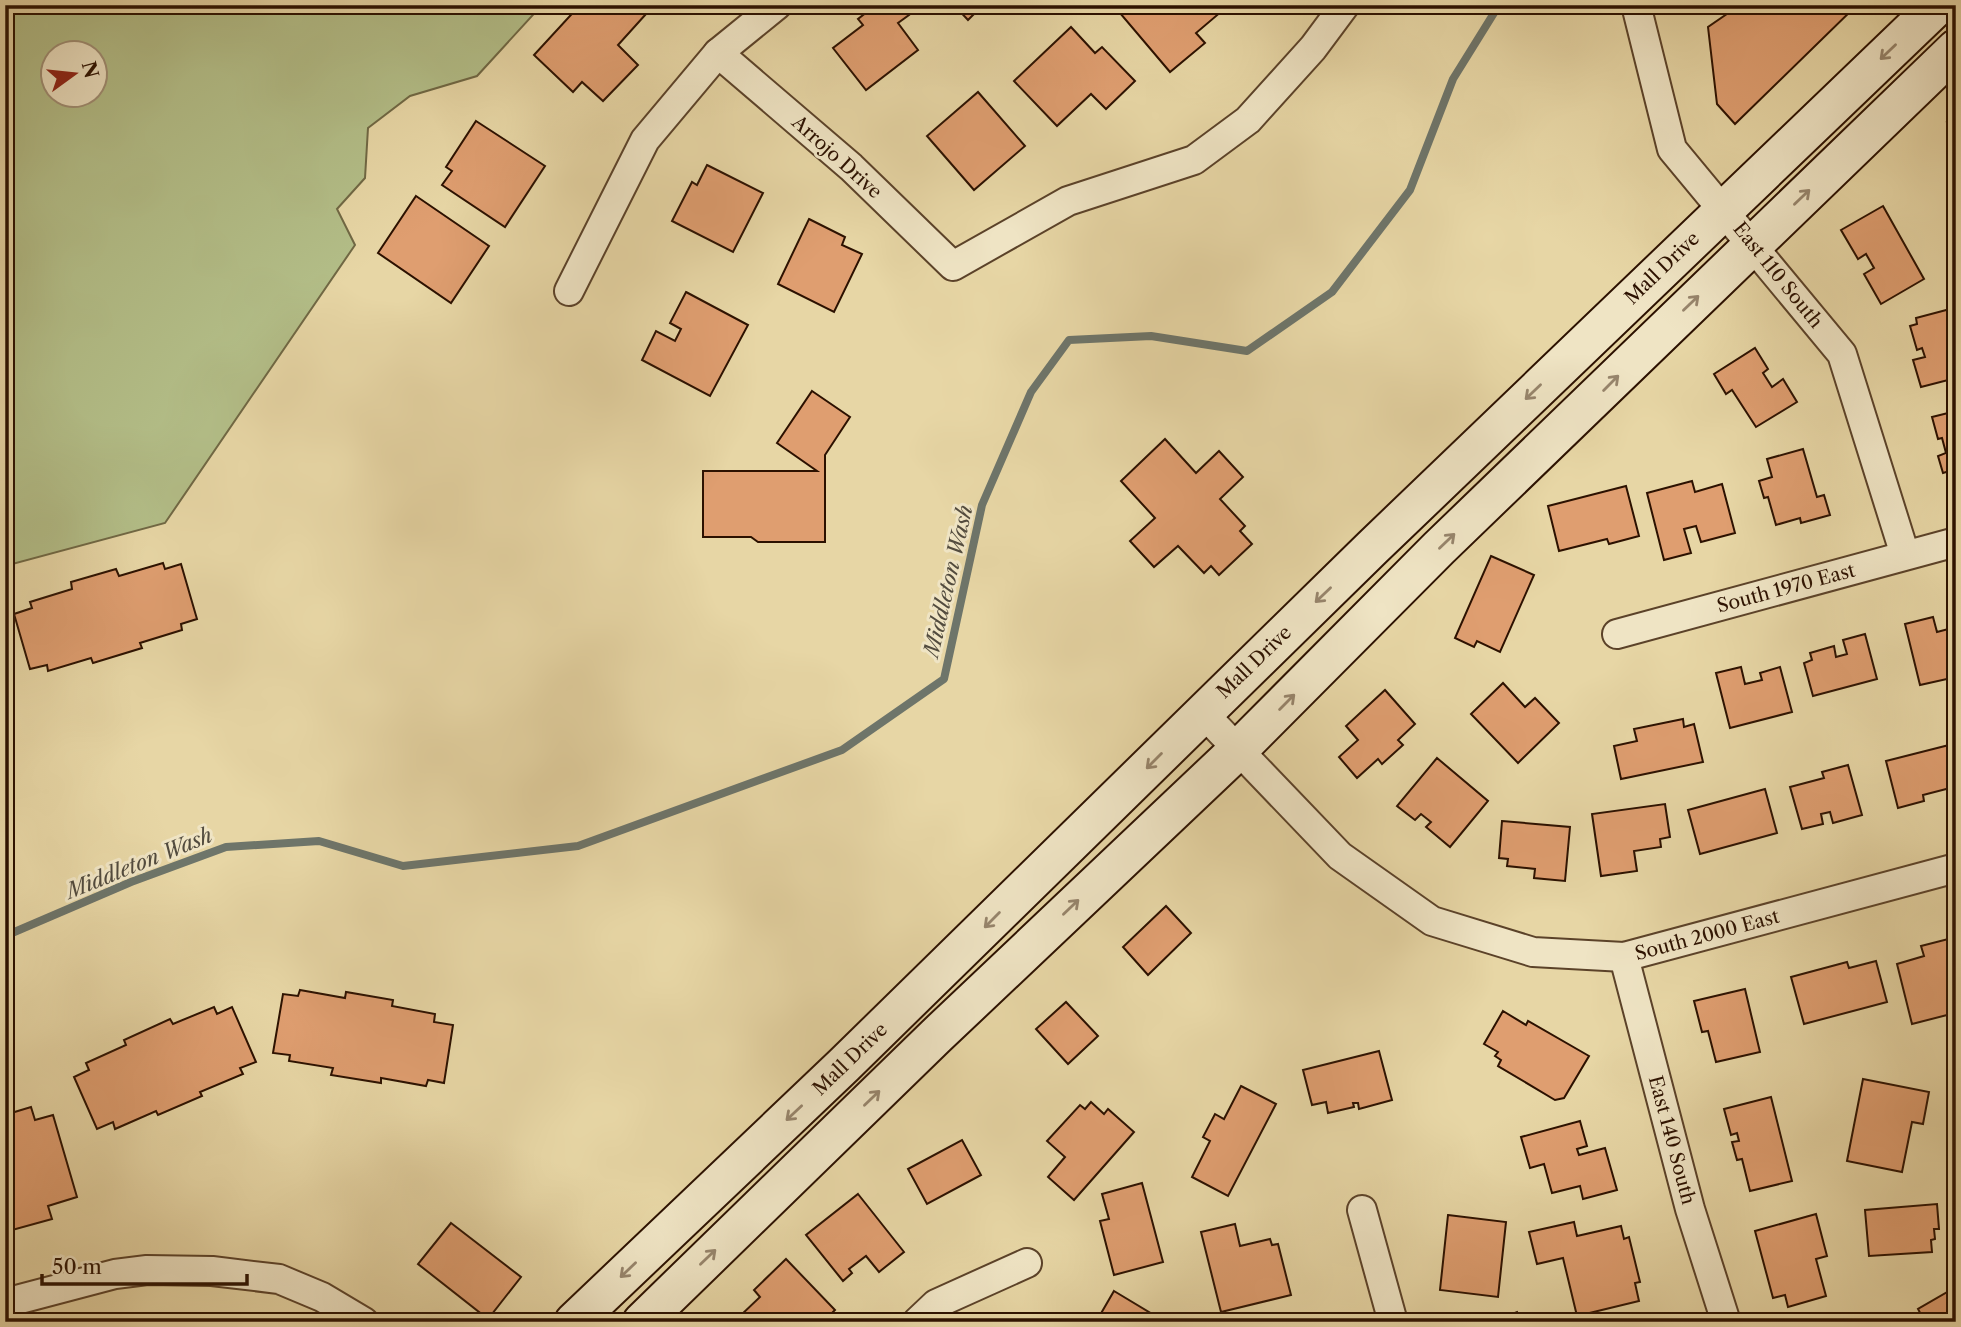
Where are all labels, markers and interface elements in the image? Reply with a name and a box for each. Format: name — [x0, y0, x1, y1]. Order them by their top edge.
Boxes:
north arrow — [38, 38, 108, 108]
one-way arrow — [1880, 44, 1897, 61]
text: N — [77, 59, 103, 81]
street label: Arrojo Drive — [787, 110, 887, 203]
one-way arrow — [1793, 189, 1810, 206]
street label: East 110 South — [1728, 217, 1828, 333]
street label: Mall Drive — [1620, 227, 1704, 309]
one-way arrow — [1683, 295, 1700, 312]
one-way arrow — [1602, 374, 1619, 391]
one-way arrow — [1525, 384, 1542, 401]
water label: Middleton Wash — [918, 502, 978, 662]
one-way arrow — [1438, 532, 1455, 549]
street label: South 1970 East — [1714, 558, 1858, 617]
one-way arrow — [1315, 587, 1332, 604]
street label: Mall Drive — [1212, 621, 1296, 703]
one-way arrow — [1278, 693, 1295, 710]
one-way arrow — [1146, 752, 1163, 769]
water label: Middleton Wash — [60, 822, 216, 905]
one-way arrow — [1062, 898, 1079, 915]
street label: South 2000 East — [1632, 905, 1782, 965]
one-way arrow — [983, 912, 1000, 929]
street label: Mall Drive — [808, 1018, 892, 1100]
street label: East 140 South — [1644, 1073, 1700, 1207]
one-way arrow — [863, 1090, 880, 1107]
one-way arrow — [785, 1105, 802, 1122]
scale bar — [42, 1243, 247, 1287]
one-way arrow — [700, 1249, 717, 1266]
text: 50 m — [52, 1254, 102, 1279]
one-way arrow — [620, 1261, 637, 1278]

